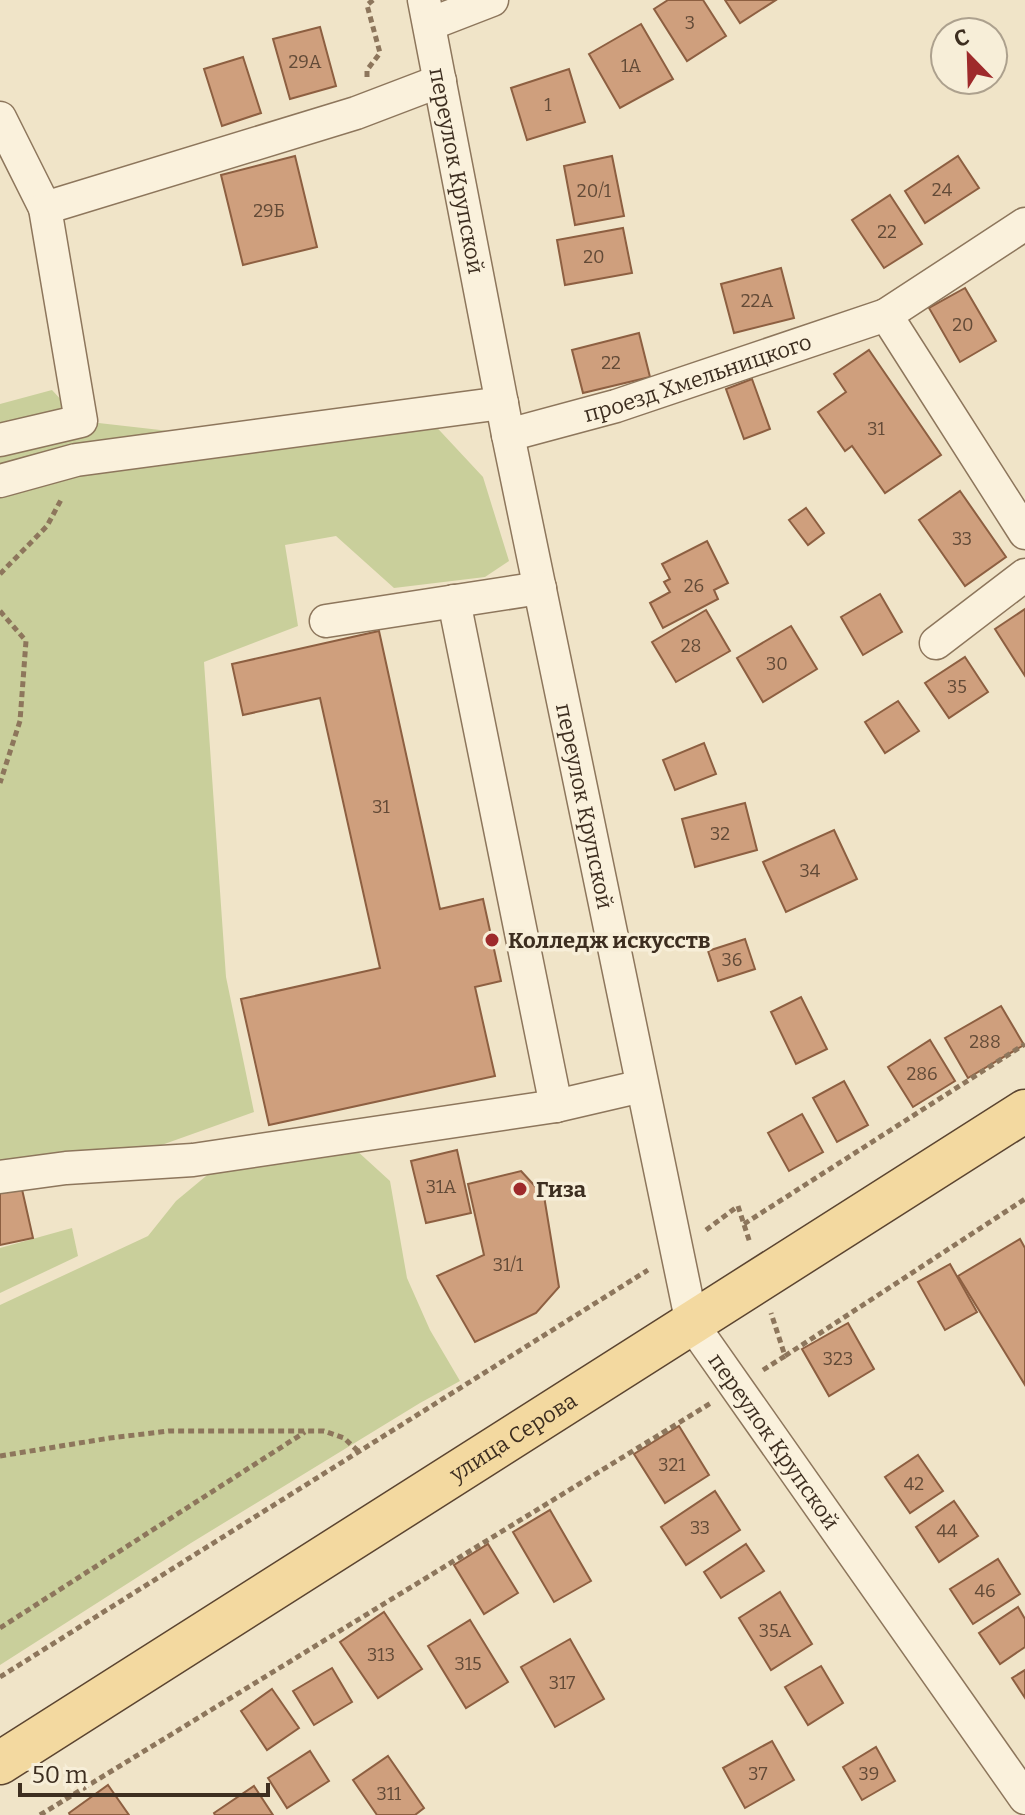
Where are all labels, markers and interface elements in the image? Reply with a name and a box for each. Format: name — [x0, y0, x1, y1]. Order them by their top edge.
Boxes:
house number: 3 — [685, 12, 695, 34]
north arrow — [929, 16, 1009, 96]
text: С — [950, 23, 973, 53]
house number: 29А — [288, 51, 322, 73]
house number: 1А — [621, 55, 641, 77]
street label: переулок Крупской — [424, 66, 490, 276]
house number: 1 — [544, 94, 552, 116]
house number: 24 — [932, 179, 953, 201]
house number: 20/1 — [577, 180, 612, 202]
house number: 29Б — [253, 200, 285, 222]
house number: 22 — [877, 221, 897, 243]
house number: 20 — [583, 246, 605, 268]
house number: 22А — [741, 290, 773, 312]
house number: 20 — [952, 314, 974, 336]
street label: проезд Хмельницкого — [581, 328, 815, 428]
house number: 22 — [601, 352, 621, 374]
house number: 31 — [867, 418, 885, 440]
house number: 33 — [952, 528, 972, 550]
house number: 26 — [684, 575, 704, 597]
house number: 28 — [681, 635, 701, 657]
house number: 30 — [766, 653, 788, 675]
house number: 35 — [947, 676, 967, 698]
street label: переулок Крупской — [550, 701, 619, 911]
house number: 31 — [372, 796, 390, 818]
house number: 32 — [710, 823, 730, 845]
house number: 34 — [800, 860, 821, 882]
place label: Колледж искусств — [508, 927, 711, 954]
marker: Колледж искусств — [483, 931, 501, 949]
house number: 36 — [722, 949, 742, 971]
house number: 288 — [969, 1031, 1001, 1053]
house number: 286 — [906, 1063, 938, 1085]
house number: 31А — [426, 1176, 456, 1198]
place label: Гиза — [536, 1176, 587, 1203]
marker: Гиза — [511, 1180, 529, 1198]
house number: 31/1 — [493, 1254, 524, 1276]
street label: переулок Крупской — [703, 1348, 845, 1534]
house number: 323 — [823, 1348, 853, 1370]
street label: улица Серова — [444, 1386, 582, 1488]
house number: 321 — [658, 1454, 686, 1476]
house number: 42 — [904, 1473, 924, 1495]
house number: 33 — [690, 1517, 710, 1539]
house number: 44 — [936, 1520, 958, 1542]
house number: 46 — [974, 1580, 996, 1602]
house number: 35А — [759, 1620, 792, 1642]
house number: 313 — [367, 1644, 395, 1666]
house number: 315 — [454, 1653, 482, 1675]
house number: 317 — [549, 1672, 575, 1694]
scale bar — [20, 1747, 268, 1797]
text: 50 m — [32, 1761, 88, 1789]
house number: 37 — [748, 1763, 768, 1785]
house number: 39 — [859, 1763, 879, 1785]
house number: 311 — [377, 1783, 402, 1805]

